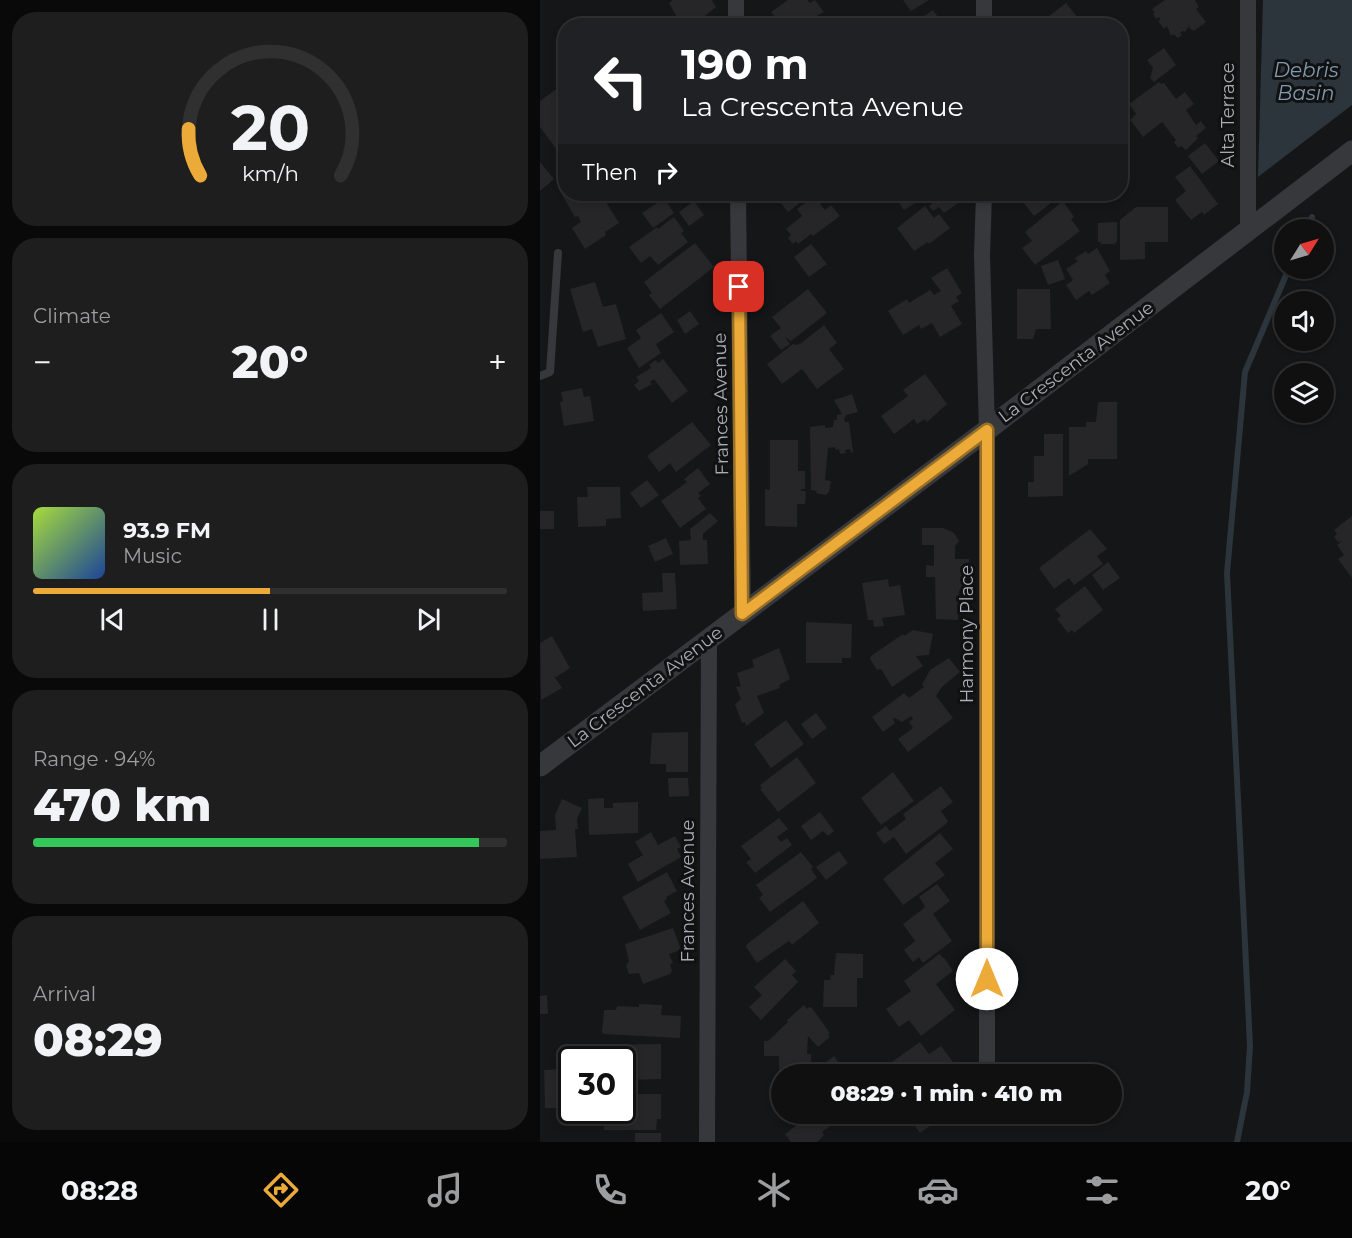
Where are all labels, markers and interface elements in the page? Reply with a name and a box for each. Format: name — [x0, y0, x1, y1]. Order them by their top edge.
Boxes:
text: 190 m — [681, 38, 809, 90]
icon: left — [582, 42, 660, 120]
water label: Debris Basin — [1273, 58, 1339, 105]
street label: Alta Terrace — [1217, 62, 1239, 168]
text: 20 — [230, 90, 310, 166]
text: La Crescenta Avenue — [681, 90, 964, 123]
icon: right — [650, 156, 683, 189]
text: Then — [582, 159, 638, 186]
text: km/h — [241, 160, 299, 186]
north arrow — [1274, 219, 1334, 279]
map controls — [1274, 219, 1334, 423]
pin — [713, 261, 764, 312]
icon: arrive — [722, 270, 755, 303]
button: sound — [1274, 291, 1334, 351]
street label: La Crescenta Avenue — [994, 296, 1158, 428]
text: Climate — [33, 304, 111, 328]
street label: Frances Avenue — [709, 332, 733, 476]
text: 20° — [232, 334, 308, 389]
text: − — [33, 342, 52, 382]
text: + — [488, 342, 507, 382]
button: layers — [1274, 363, 1334, 423]
text: 93.9 FM — [123, 517, 211, 544]
text: Music — [123, 544, 182, 568]
street label: Harmony Place — [956, 565, 978, 703]
icon: previous — [96, 603, 129, 636]
icon: pause — [254, 603, 287, 636]
icon: next — [412, 603, 445, 636]
street label: La Crescenta Avenue — [563, 621, 727, 753]
text: Range · 94% — [33, 747, 155, 771]
text: 470 km — [33, 777, 212, 832]
street label: Frances Avenue — [677, 819, 699, 962]
position arrow — [955, 947, 1019, 1011]
text: Arrival — [33, 982, 96, 1006]
text: 08:29 — [33, 1012, 163, 1067]
speed limit sign: 30 — [558, 1046, 636, 1124]
text: 08:29 · 1 min · 410 m — [830, 1080, 1063, 1107]
icon: directions — [260, 1169, 302, 1211]
icon: music — [424, 1169, 466, 1211]
icon: phone — [589, 1169, 631, 1211]
icon: climate — [753, 1169, 795, 1211]
icon: car — [917, 1169, 959, 1211]
icon: filters — [1081, 1169, 1123, 1211]
text: 08:28 — [61, 1174, 138, 1207]
text: 20° — [1245, 1174, 1291, 1207]

